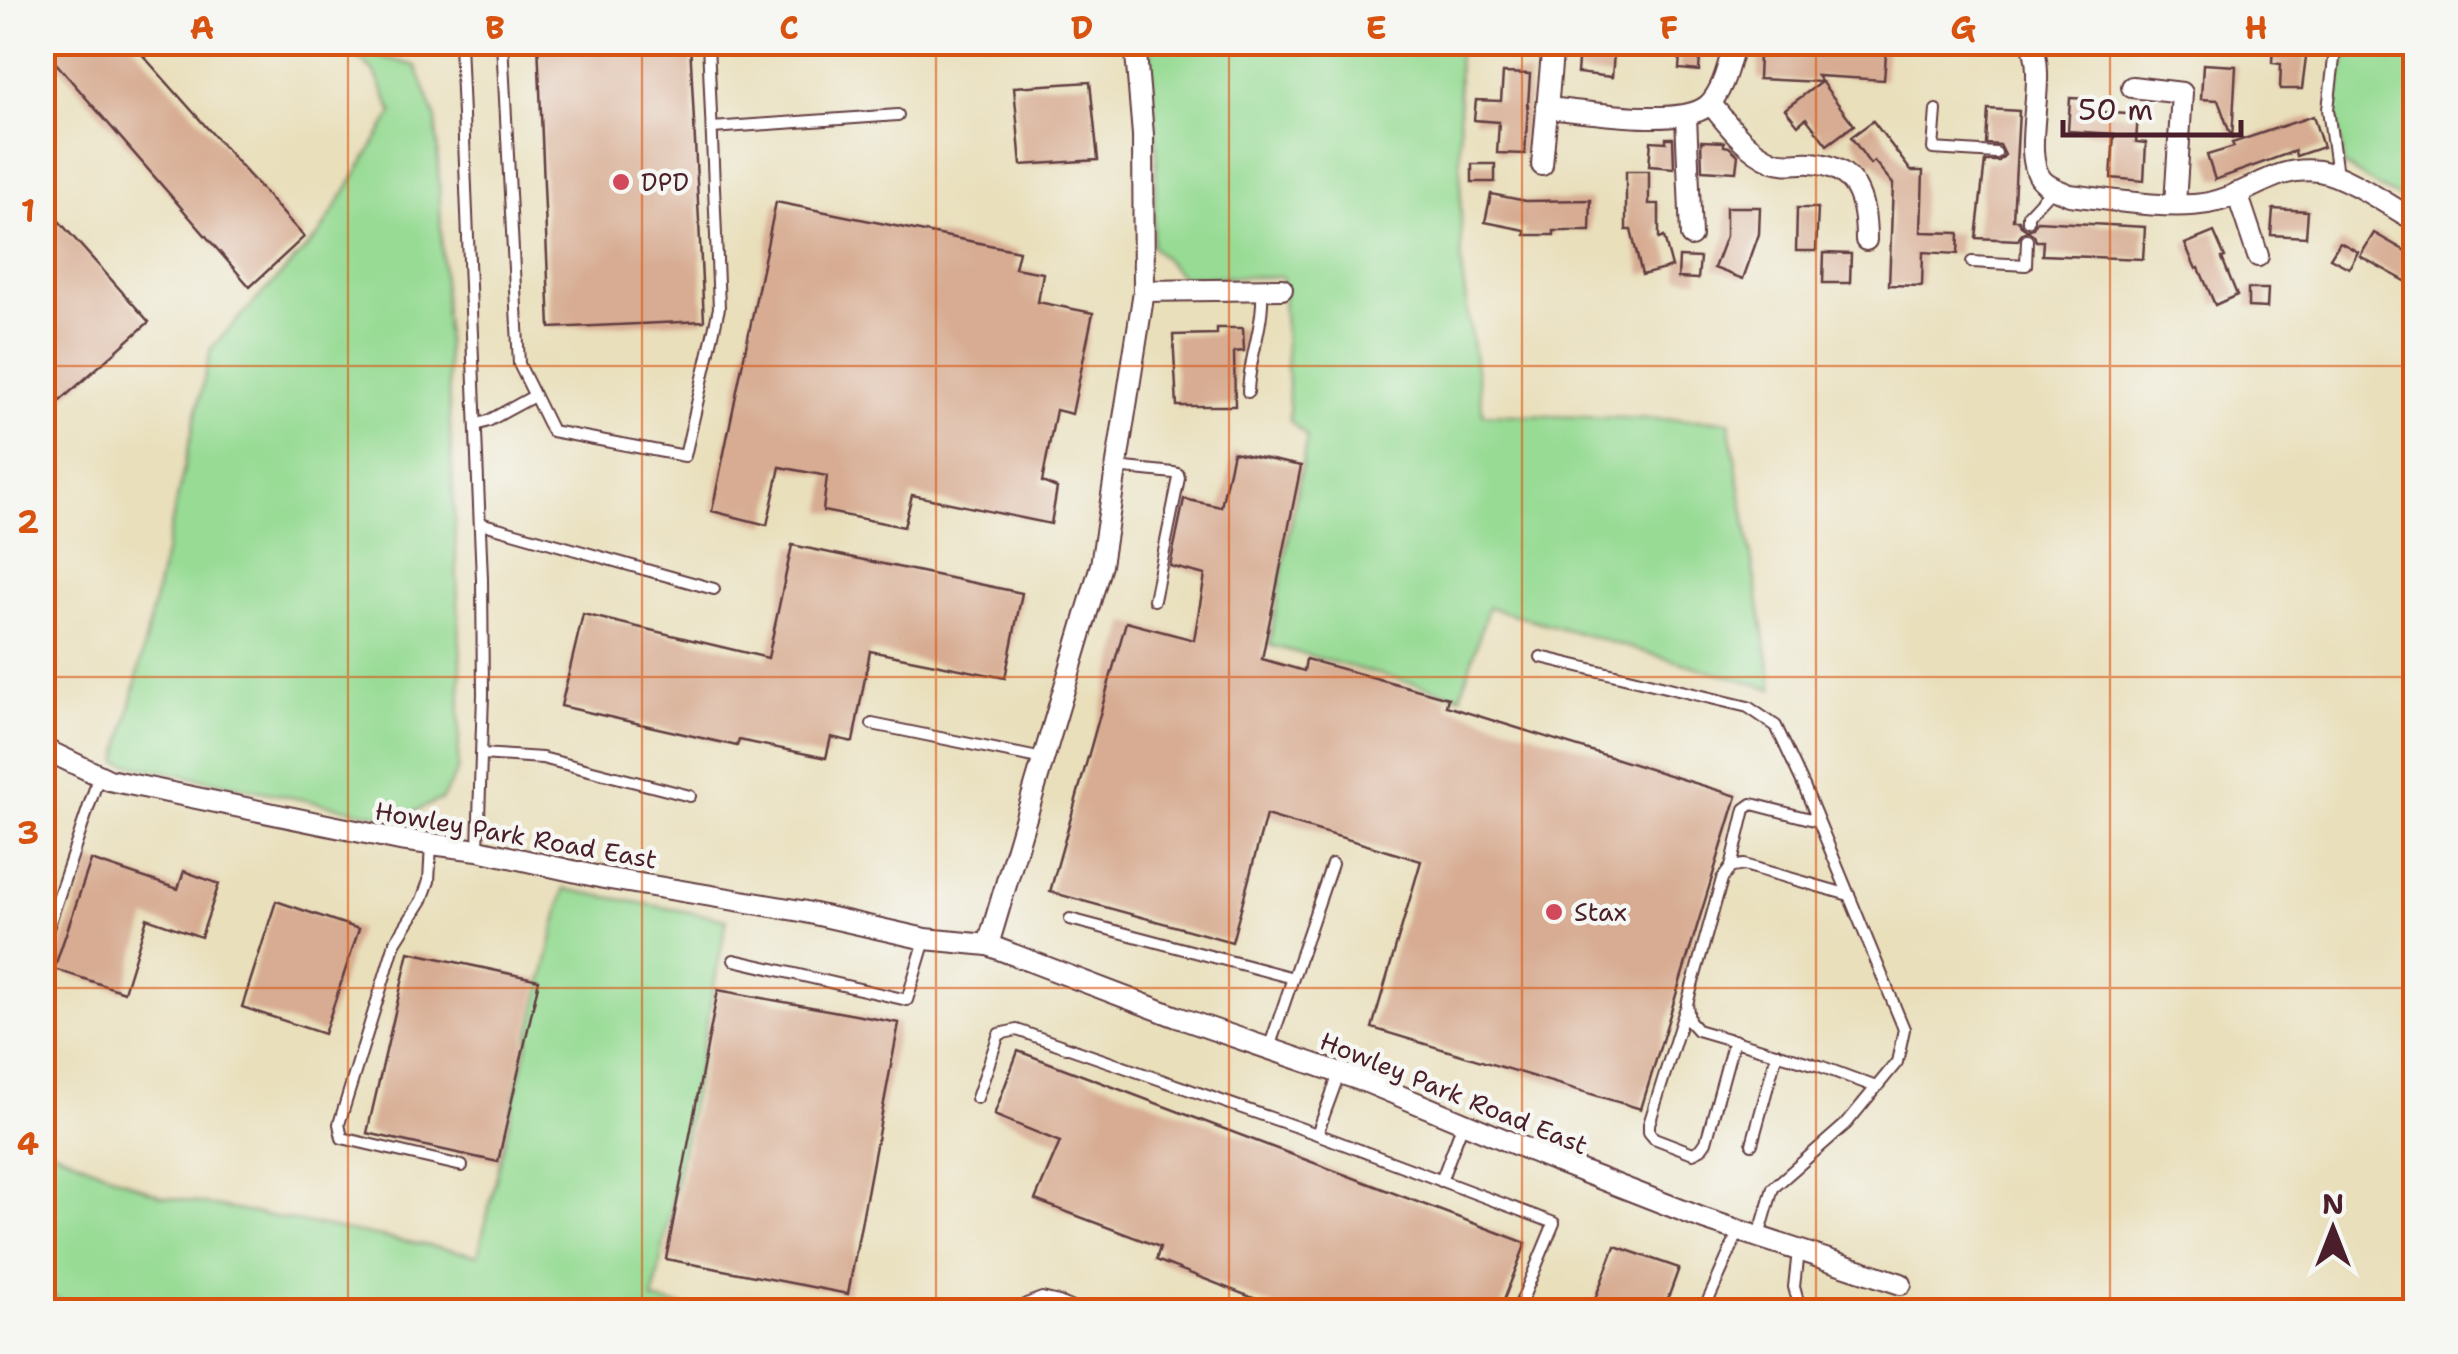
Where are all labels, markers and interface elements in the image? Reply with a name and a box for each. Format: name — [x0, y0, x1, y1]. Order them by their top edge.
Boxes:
text: A — [190, 6, 214, 49]
text: B — [485, 6, 505, 49]
text: C — [779, 6, 799, 49]
text: D — [1071, 6, 1093, 49]
text: E — [1365, 6, 1387, 49]
text: F — [1660, 6, 1678, 49]
text: G — [1950, 6, 1976, 49]
text: H — [2244, 6, 2268, 49]
scale bar — [2063, 75, 2240, 137]
text: 50 m — [2078, 89, 2153, 130]
place label: DPD — [641, 165, 689, 199]
marker: DPD — [610, 171, 632, 193]
text: 1 — [21, 189, 35, 232]
text: 2 — [17, 500, 39, 543]
street label: Howley Park Road East — [372, 793, 660, 877]
text: 3 — [17, 811, 39, 854]
place label: Stax — [1574, 895, 1627, 929]
marker: Stax — [1543, 901, 1565, 923]
street label: Howley Park Road East — [1315, 1024, 1593, 1162]
text: 4 — [17, 1122, 39, 1165]
north arrow — [2283, 1179, 2383, 1279]
text: N — [2322, 1185, 2344, 1223]

